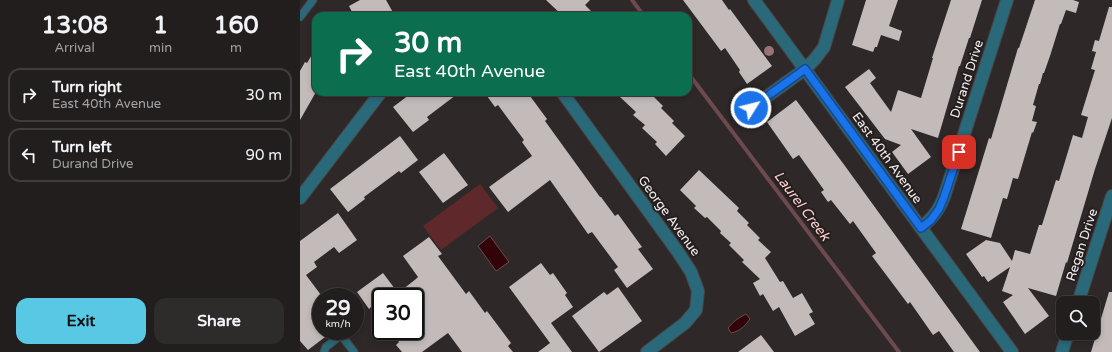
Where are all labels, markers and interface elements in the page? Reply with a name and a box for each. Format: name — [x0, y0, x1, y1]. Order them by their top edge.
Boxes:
text: 13:08 — [41, 11, 108, 40]
text: 1 — [153, 11, 168, 40]
text: 160 — [213, 11, 259, 40]
text: 30 m — [394, 26, 462, 60]
icon: right — [328, 28, 380, 80]
street label: Durand Drive — [947, 38, 987, 120]
text: Arrival — [54, 40, 95, 56]
text: min — [149, 40, 172, 56]
text: m — [230, 40, 242, 56]
text: East 40th Avenue — [394, 60, 545, 82]
text: Turn right — [52, 78, 122, 96]
icon: right — [18, 84, 40, 106]
text: 30 m — [245, 86, 282, 104]
position arrow — [730, 87, 772, 129]
text: East 40th Avenue — [52, 96, 161, 112]
street label: East 40th Avenue — [848, 109, 926, 207]
pin — [942, 135, 976, 169]
text: Turn left — [52, 138, 112, 156]
icon: arrive — [948, 141, 970, 163]
icon: left — [18, 144, 40, 166]
text: 90 m — [245, 146, 282, 164]
text: Durand Drive — [52, 156, 133, 172]
water label: Laurel Creek — [770, 168, 835, 245]
street label: George Avenue — [635, 173, 703, 259]
street label: Regan Drive — [1063, 207, 1101, 283]
speed limit sign: 30 — [372, 288, 424, 340]
map controls — [1056, 296, 1100, 340]
button: search — [1056, 296, 1100, 340]
text: 29 — [325, 297, 351, 321]
button: Exit — [16, 298, 146, 344]
button: Share — [154, 298, 284, 344]
text: km/h — [325, 318, 351, 330]

